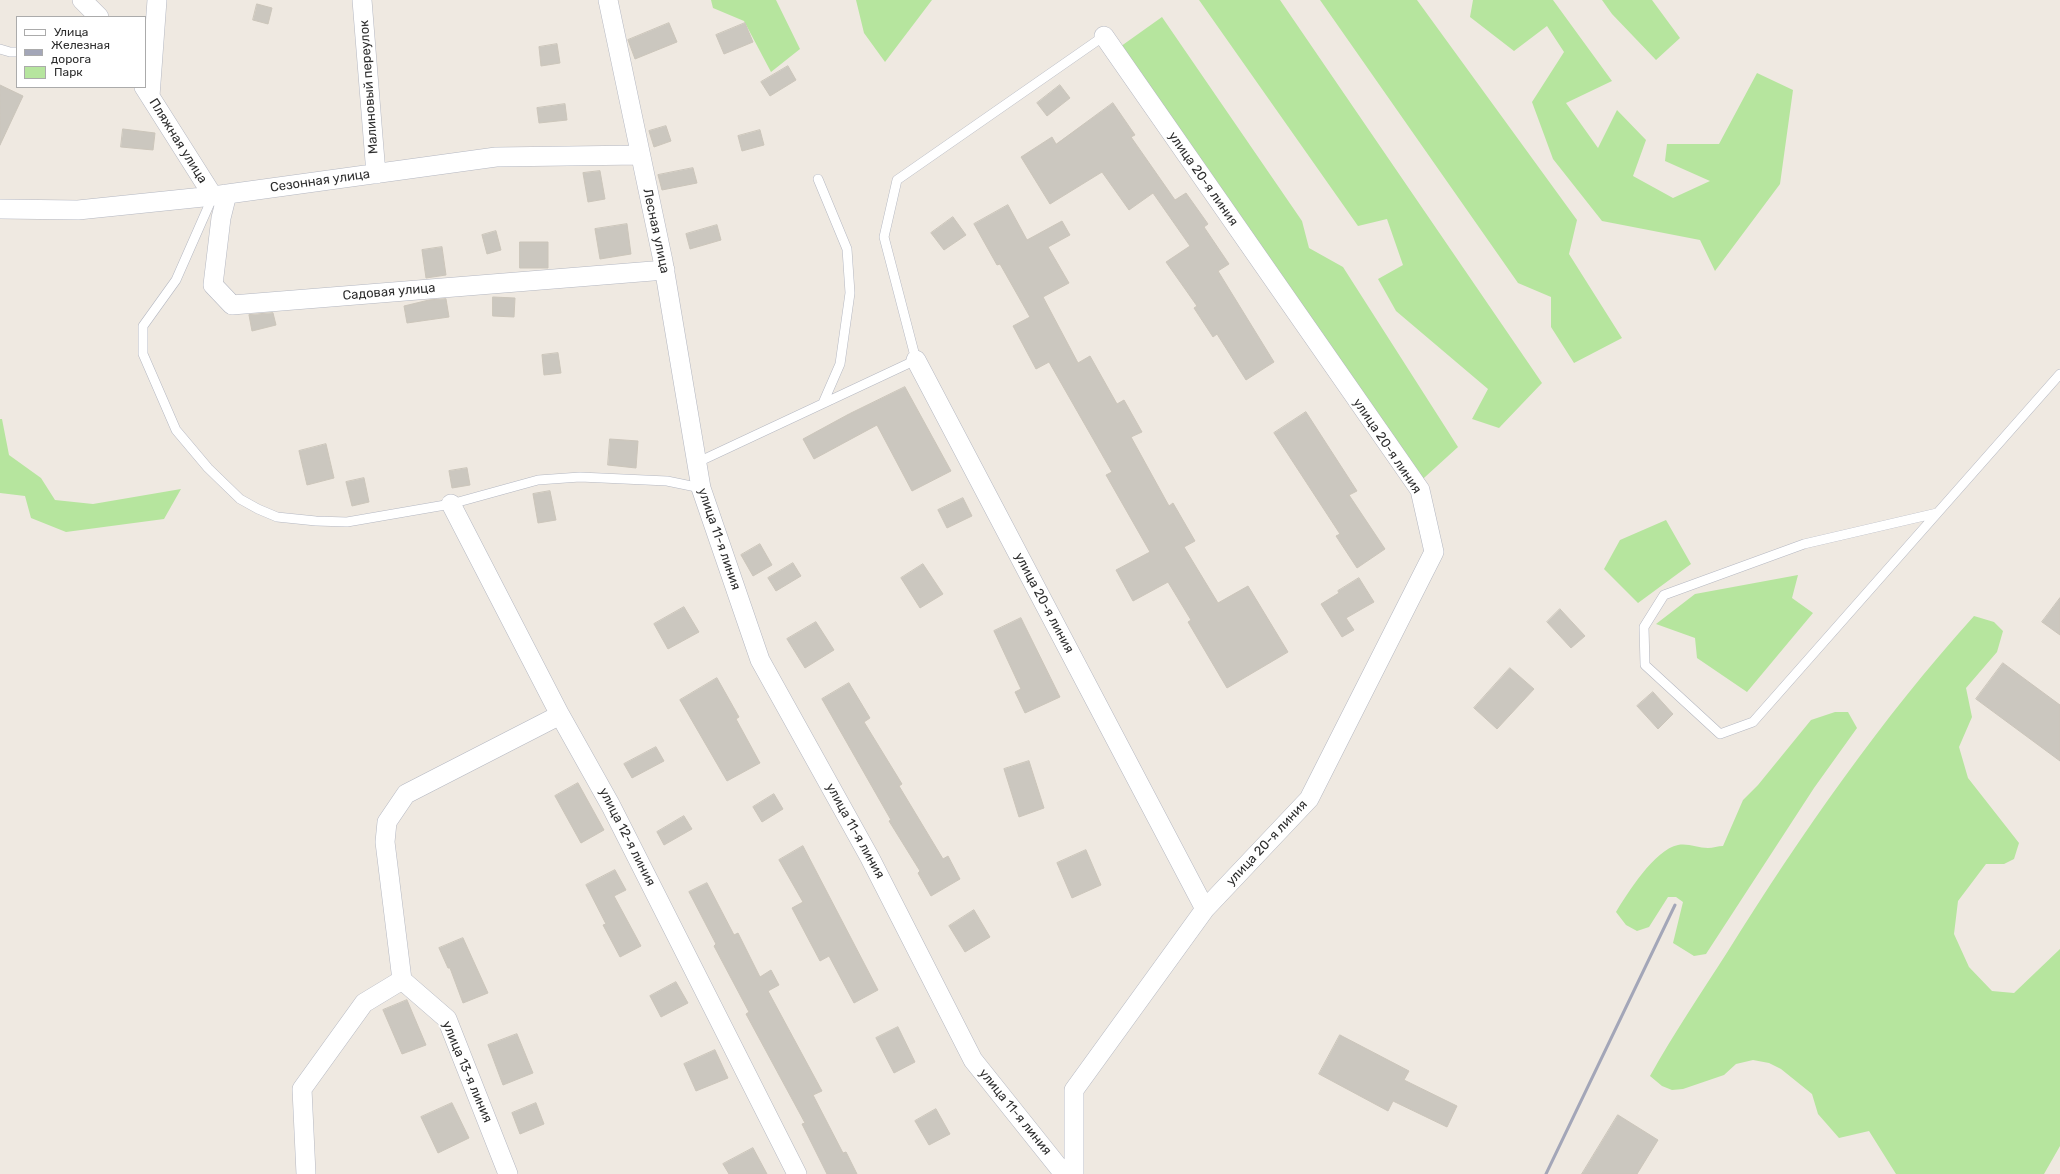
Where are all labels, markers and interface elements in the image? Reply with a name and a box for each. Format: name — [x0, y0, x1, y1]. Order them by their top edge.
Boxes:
legend — [16, 16, 146, 88]
street label: Малиновый переулок — [357, 19, 381, 155]
text: Улица — [54, 25, 88, 39]
text: Железная дорога — [51, 38, 110, 66]
text: Парк — [54, 65, 83, 79]
street label: Пляжная улица — [146, 96, 210, 186]
street label: улица 20-я линия — [1165, 129, 1241, 229]
street label: Сезонная улица — [269, 166, 371, 196]
street label: Лесная улица — [639, 187, 673, 275]
street label: Садовая улица — [342, 280, 436, 304]
street label: улица 20-я линия — [1349, 395, 1425, 497]
street label: улица 11-я линия — [694, 486, 744, 592]
street label: улица 20-я линия — [1011, 550, 1077, 656]
street label: улица 11-я линия — [822, 781, 888, 881]
street label: улица 12-я линия — [595, 785, 659, 889]
street label: улица 20-я линия — [1223, 797, 1311, 889]
street label: улица 13-я линия — [439, 1019, 495, 1125]
street label: улица 11-я линия — [975, 1066, 1055, 1158]

